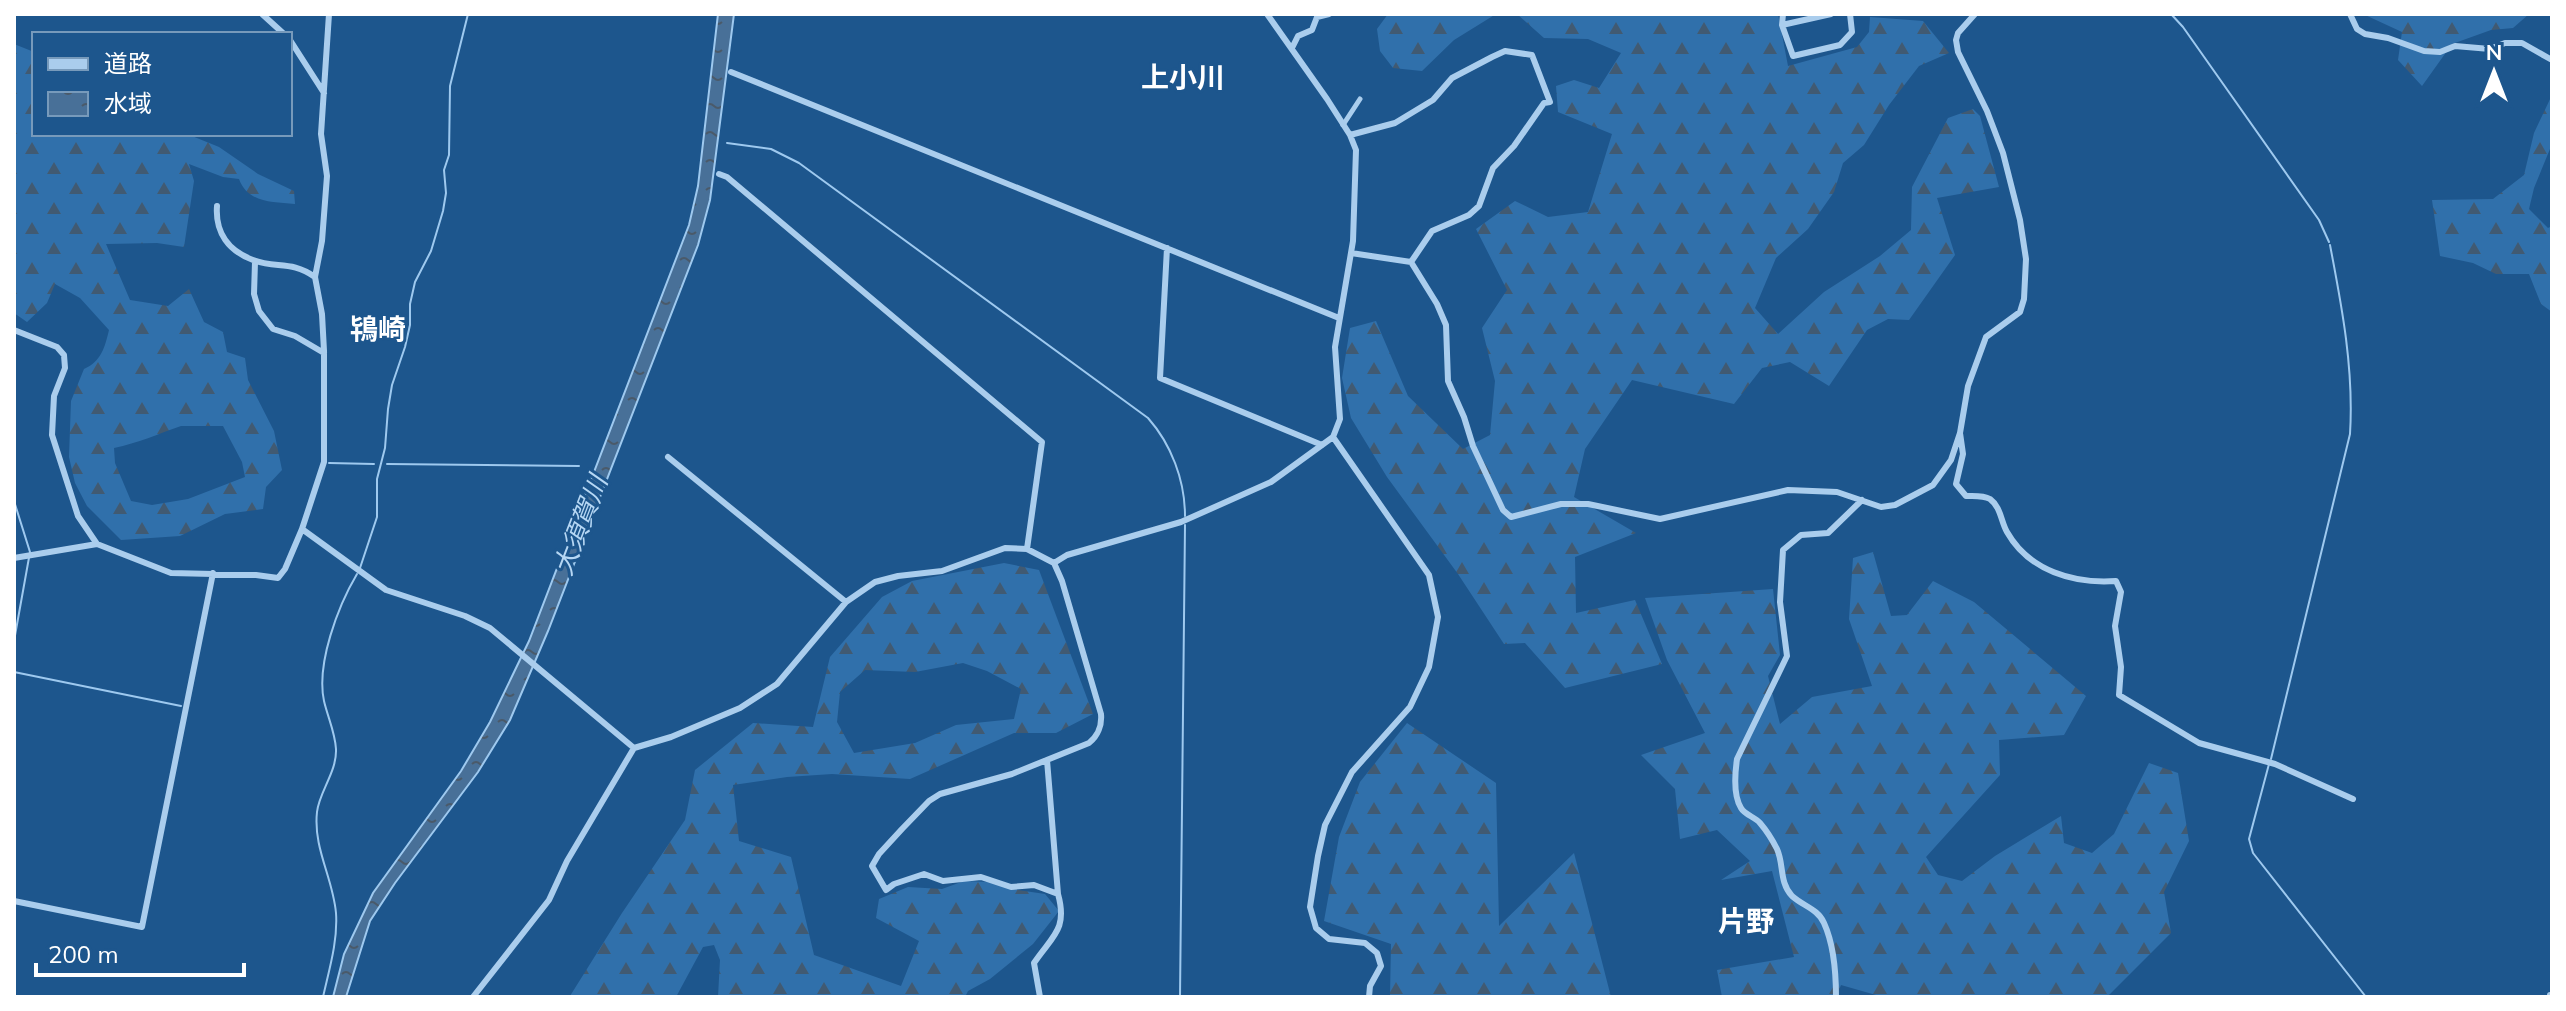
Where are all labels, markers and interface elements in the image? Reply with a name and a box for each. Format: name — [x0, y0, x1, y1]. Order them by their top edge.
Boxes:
legend — [32, 32, 292, 136]
north arrow — [2454, 32, 2534, 112]
text: N — [2486, 38, 2502, 66]
text: 道路 — [104, 48, 152, 78]
district label: 上小川 — [1141, 59, 1225, 94]
text: 水域 — [104, 88, 152, 118]
district label: 鴇崎 — [350, 311, 406, 346]
water label: 大須賀川 — [546, 468, 615, 579]
district label: 片野 — [1718, 903, 1774, 938]
scale bar — [36, 927, 244, 977]
text: 200 m — [48, 939, 119, 969]

